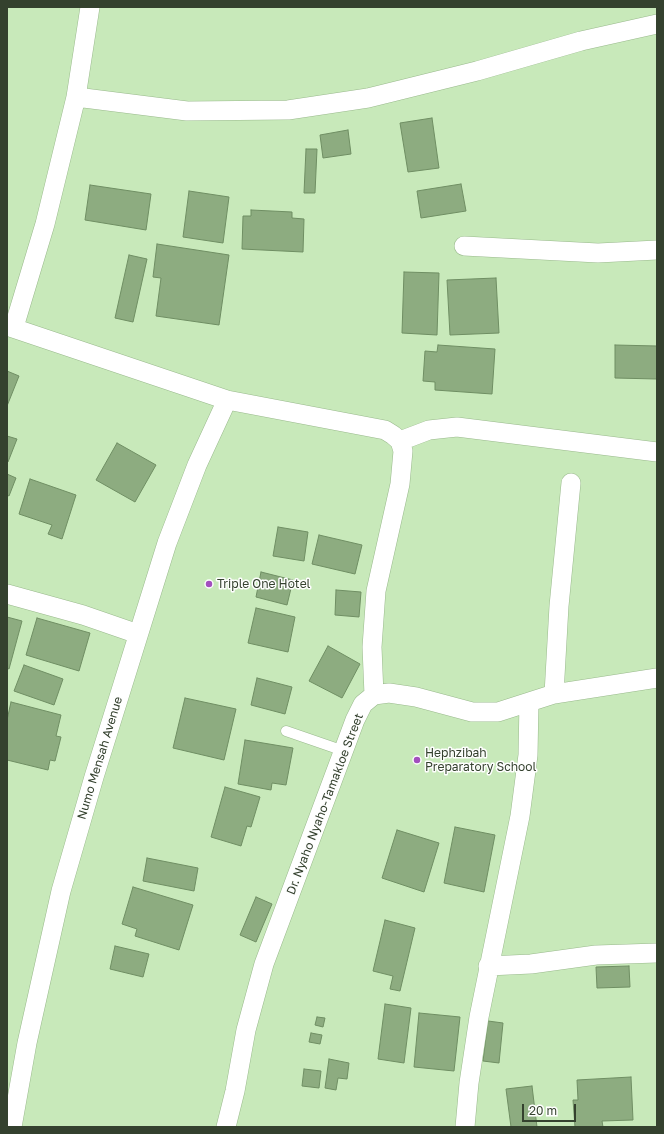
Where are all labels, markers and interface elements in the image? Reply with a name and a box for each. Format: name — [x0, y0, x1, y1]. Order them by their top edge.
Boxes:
place label: Triple One Hotel — [217, 577, 310, 591]
marker: Triple One Hotel — [204, 579, 214, 589]
street label: Numo Mensah Avenue — [74, 695, 126, 821]
street label: Dr. Nyaho Nyaho-Tamakloe Street — [284, 711, 366, 897]
place label: Hephzibah Preparatory School — [425, 746, 536, 774]
marker: Hephzibah Preparatory School — [412, 755, 422, 765]
scale bar — [524, 1096, 578, 1122]
text: 20 m — [529, 1103, 557, 1118]

